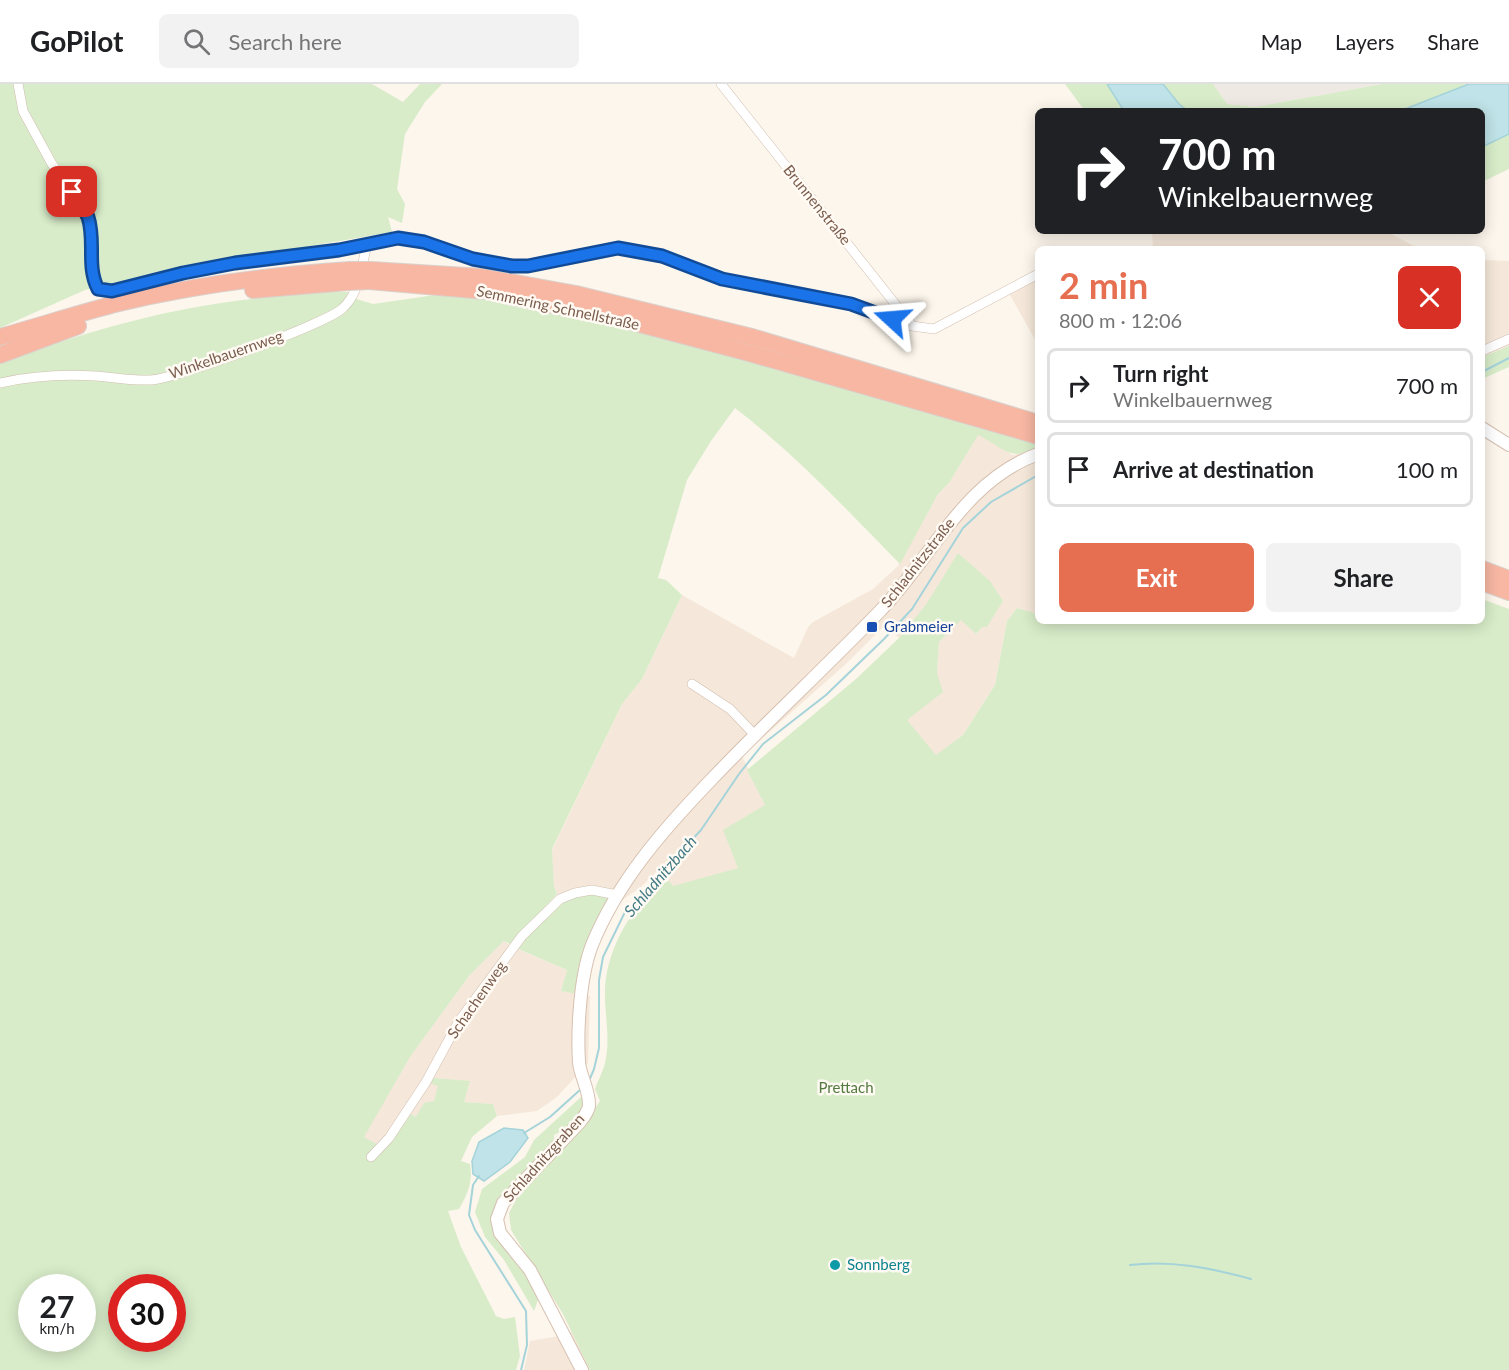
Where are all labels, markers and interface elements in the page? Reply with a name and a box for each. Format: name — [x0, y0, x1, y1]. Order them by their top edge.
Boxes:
search box — [159, 14, 579, 68]
text: GoPilot — [30, 24, 123, 58]
icon: search — [180, 25, 213, 58]
text: Search here — [228, 28, 342, 55]
text: Map — [1261, 29, 1302, 54]
text: Layers — [1335, 29, 1394, 54]
text: Share — [1427, 29, 1479, 54]
text: 700 m — [1158, 129, 1276, 179]
icon: right — [1059, 132, 1137, 210]
street label: Brunnenstraße — [780, 161, 856, 248]
pin — [46, 166, 97, 217]
icon: arrive — [55, 175, 88, 208]
text: Winkelbauernweg — [1158, 180, 1373, 213]
text: 2 min — [1059, 263, 1148, 307]
button: close — [1398, 266, 1461, 329]
street label: Semmering Schnellstraße — [475, 281, 641, 333]
position arrow — [860, 287, 924, 351]
text: 800 m · 12:06 — [1059, 308, 1182, 332]
street label: Winkelbauernweg — [166, 326, 285, 382]
text: Turn right — [1113, 360, 1208, 387]
icon: right — [1062, 369, 1095, 402]
text: 700 m — [1396, 372, 1458, 399]
text: Winkelbauernweg — [1113, 387, 1272, 411]
icon: arrive — [1062, 453, 1095, 486]
text: Arrive at destination — [1113, 456, 1314, 483]
text: 100 m — [1396, 456, 1458, 483]
street label: Schladnitzstraße — [877, 514, 958, 611]
button: Exit — [1059, 543, 1254, 612]
button: Share — [1266, 543, 1461, 612]
place label: Grabmeier — [884, 617, 954, 635]
marker: Grabmeier — [865, 620, 879, 634]
water label: Schladnitzbach — [619, 831, 700, 920]
street label: Schachenweg — [443, 957, 510, 1042]
park label: Prettach — [818, 1078, 874, 1096]
street label: Schladnitzgraben — [499, 1110, 588, 1205]
place label: Sonnberg — [847, 1255, 910, 1273]
marker: Sonnberg — [828, 1258, 842, 1272]
speed limit sign: 30 — [108, 1274, 186, 1352]
text: 27 — [40, 1288, 74, 1324]
text: km/h — [39, 1319, 75, 1337]

